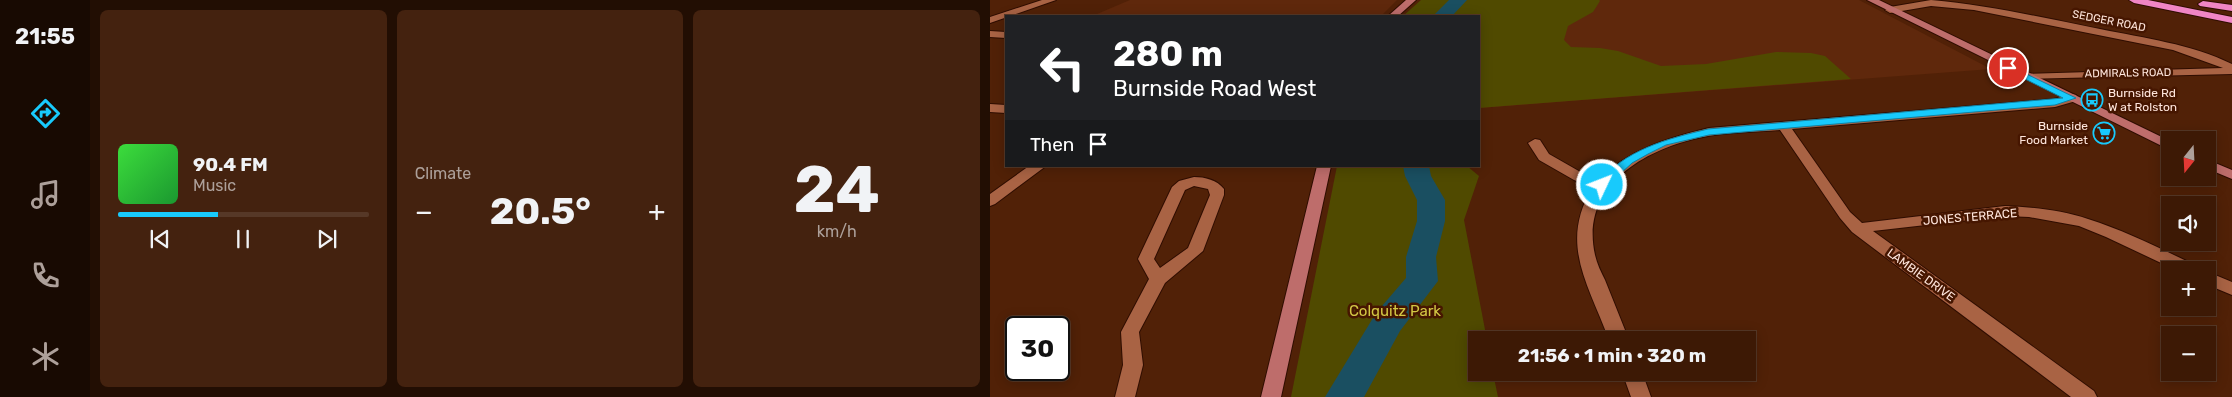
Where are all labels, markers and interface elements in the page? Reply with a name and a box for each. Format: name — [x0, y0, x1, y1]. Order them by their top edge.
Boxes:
street label: SEDGER ROAD — [2071, 8, 2147, 34]
text: 21:55 — [15, 23, 75, 50]
text: 280 m — [1113, 33, 1223, 75]
icon: left — [1030, 35, 1095, 100]
pin — [1987, 47, 2029, 89]
icon: arrive — [1994, 54, 2022, 82]
street label: ADMIRALS ROAD — [2085, 66, 2171, 80]
text: Burnside Road West — [1113, 75, 1316, 102]
place label: Burnside Rd W at Rolston — [2108, 86, 2177, 114]
bus stop icon: Burnside Rd W at Rolston — [2080, 88, 2104, 112]
icon: directions — [28, 96, 63, 131]
place label: Burnside Food Market — [2019, 119, 2088, 147]
supermarket icon: Burnside Food Market — [2092, 121, 2116, 145]
icon: arrive — [1084, 130, 1112, 158]
north arrow — [2161, 131, 2216, 186]
map controls — [2161, 131, 2216, 381]
text: Then — [1030, 133, 1074, 156]
text: 24 — [793, 151, 880, 228]
text: 90.4 FM — [193, 153, 268, 176]
position arrow — [1575, 158, 1627, 210]
text: Climate — [415, 164, 471, 183]
text: Music — [193, 176, 236, 195]
icon: music — [28, 177, 63, 212]
text: 20.5° — [490, 188, 591, 234]
text: − — [415, 195, 433, 228]
text: + — [648, 195, 665, 228]
button: sound — [2161, 196, 2216, 251]
street label: JONES TERRACE — [1922, 206, 2018, 228]
text: km/h — [817, 222, 857, 241]
icon: previous — [146, 225, 174, 253]
icon: pause — [229, 225, 257, 253]
icon: next — [313, 225, 341, 253]
street label: LAMBIE DRIVE — [1884, 246, 1958, 304]
icon: phone — [28, 258, 63, 293]
button: + — [2161, 261, 2216, 316]
park label: Colquitz Park — [1349, 302, 1441, 320]
speed limit sign: 30 — [1005, 316, 1070, 381]
button: − — [2161, 326, 2216, 381]
icon: climate — [28, 339, 63, 374]
text: 21:56 · 1 min · 320 m — [1518, 344, 1706, 367]

